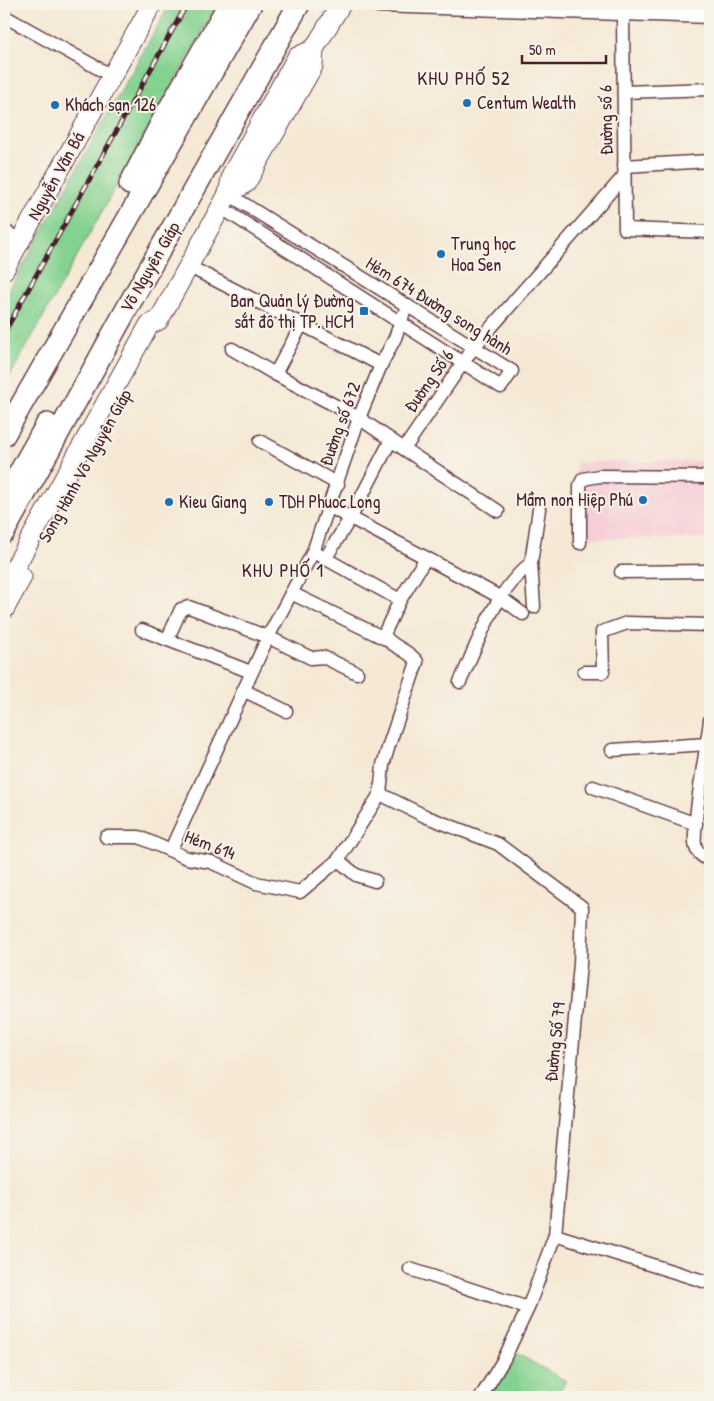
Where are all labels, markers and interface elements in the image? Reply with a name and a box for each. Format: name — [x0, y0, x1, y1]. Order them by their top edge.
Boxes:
scale bar — [522, 32, 605, 64]
text: 50 m — [529, 39, 556, 60]
district label: KHU PHỐ 52 — [417, 65, 511, 91]
street label: Đường số 6 — [592, 85, 619, 155]
place label: Centum Wealth — [477, 90, 576, 115]
place label: Khách sạn 126 — [65, 92, 156, 117]
marker: Centum Wealth — [461, 97, 473, 109]
marker: Khách sạn 126 — [49, 99, 61, 111]
street label: Nguyễn Văn Bá — [21, 127, 90, 224]
street label: Võ Nguyên Giáp — [114, 217, 186, 317]
place label: Trung học Hoa Sen — [451, 231, 516, 277]
marker: Trung học Hoa Sen — [435, 248, 447, 260]
street label: Hẻm 674 Đường song hành — [361, 250, 518, 361]
place label: Ban Quản lý Đường sắt đô thị TP. HCM — [230, 288, 354, 334]
marker: Ban Quản lý Đường sắt đô thị TP. HCM — [358, 305, 370, 317]
street label: Đường Số 6 — [398, 344, 459, 417]
street label: Đường số 672 — [313, 378, 366, 469]
street label: Song Hành Võ Nguyên Giáp — [32, 384, 137, 547]
place label: Mầm non Hiệp Phú — [516, 487, 633, 512]
place label: Kieu Giang — [179, 489, 247, 514]
place label: TDH Phuoc Long — [279, 489, 380, 514]
marker: Mầm non Hiệp Phú — [637, 494, 649, 506]
marker: Kieu Giang — [163, 496, 175, 508]
marker: TDH Phuoc Long — [263, 496, 275, 508]
district label: KHU PHỐ 1 — [242, 557, 324, 583]
street label: Hẻm 614 — [181, 823, 239, 866]
street label: Đường Số 79 — [538, 1001, 571, 1083]

